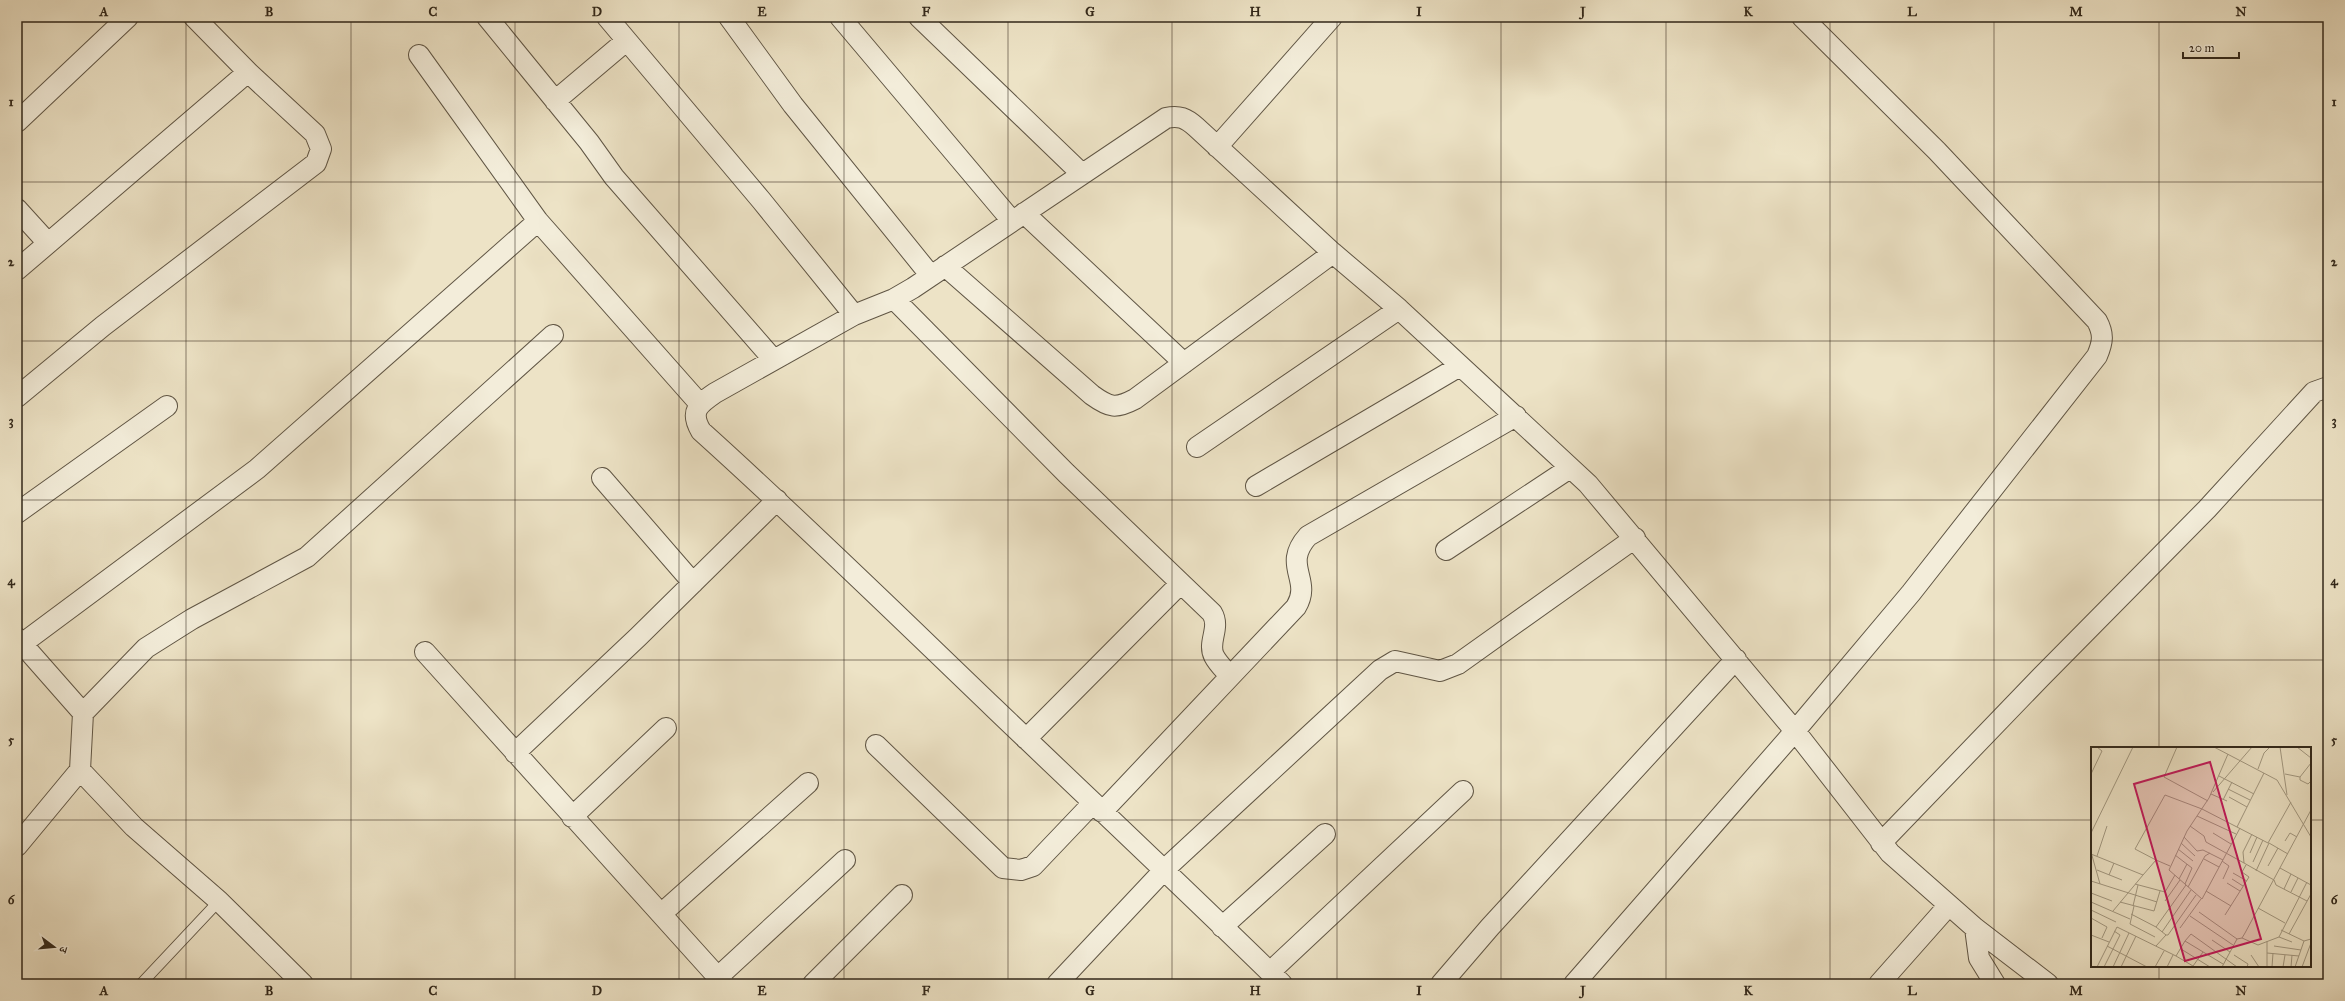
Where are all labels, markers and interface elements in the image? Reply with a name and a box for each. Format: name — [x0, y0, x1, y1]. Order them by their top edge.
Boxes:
text: A — [99, 4, 109, 20]
text: B — [265, 4, 274, 20]
text: C — [429, 4, 438, 20]
text: D — [592, 4, 602, 20]
text: E — [757, 4, 767, 20]
text: F — [922, 4, 931, 20]
text: G — [1085, 4, 1095, 20]
text: H — [1249, 4, 1261, 20]
text: I — [1416, 4, 1422, 20]
text: J — [1578, 4, 1586, 20]
text: K — [1743, 4, 1753, 20]
text: L — [1907, 4, 1917, 20]
text: M — [2069, 4, 2083, 20]
text: N — [2235, 4, 2247, 20]
scale bar — [2183, 34, 2239, 60]
text: 20 m — [2189, 41, 2215, 55]
text: 1 — [8, 94, 14, 110]
text: 1 — [2331, 94, 2337, 110]
text: 2 — [8, 254, 15, 270]
text: 2 — [2331, 254, 2338, 270]
text: 3 — [8, 413, 14, 429]
text: 3 — [2331, 413, 2337, 429]
text: 4 — [7, 573, 15, 589]
text: 4 — [2330, 573, 2338, 589]
text: 5 — [8, 732, 15, 748]
text: 5 — [2331, 732, 2338, 748]
inset map — [2091, 747, 2311, 967]
text: 6 — [8, 892, 16, 908]
text: 6 — [2331, 892, 2339, 908]
north arrow — [34, 927, 74, 967]
text: उ — [56, 944, 70, 955]
text: A — [99, 983, 109, 999]
text: B — [265, 983, 274, 999]
text: C — [429, 983, 438, 999]
text: D — [592, 983, 602, 999]
text: E — [757, 983, 767, 999]
text: F — [922, 983, 931, 999]
text: G — [1085, 983, 1095, 999]
text: H — [1249, 983, 1261, 999]
text: I — [1416, 983, 1422, 999]
text: J — [1578, 983, 1586, 999]
text: K — [1743, 983, 1753, 999]
text: L — [1907, 983, 1917, 999]
text: M — [2069, 983, 2083, 999]
text: N — [2235, 983, 2247, 999]

